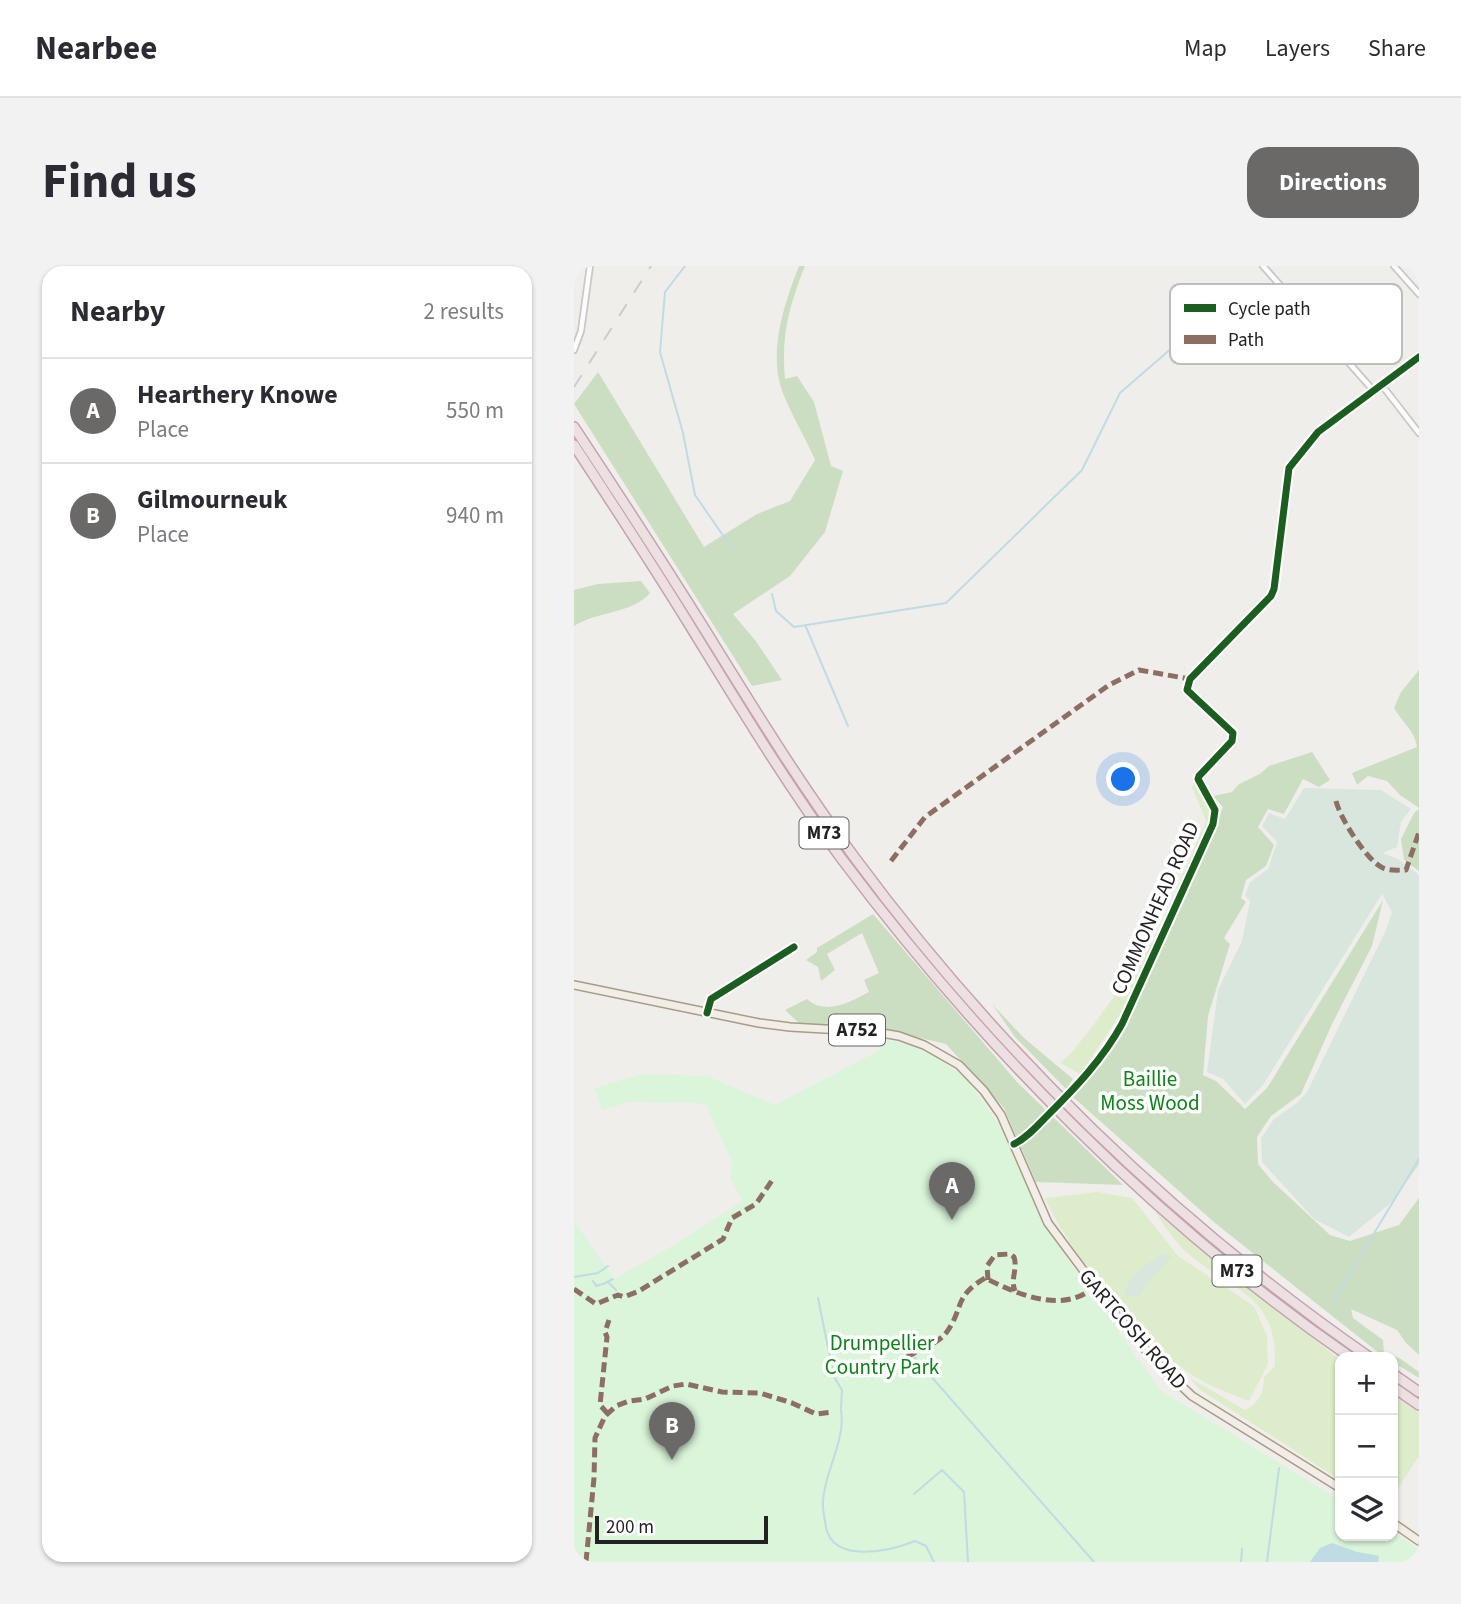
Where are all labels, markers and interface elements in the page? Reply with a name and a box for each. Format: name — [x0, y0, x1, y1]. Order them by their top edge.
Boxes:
text: Nearbee — [35, 25, 157, 72]
text: Map — [1184, 31, 1227, 66]
text: Layers — [1265, 31, 1330, 66]
text: Share — [1368, 31, 1426, 66]
text: Find us — [42, 147, 197, 217]
button: Directions — [1247, 147, 1419, 218]
legend — [1170, 284, 1402, 364]
text: Nearby — [70, 290, 165, 333]
text: 2 results — [424, 295, 504, 328]
text: Cycle path — [1228, 296, 1310, 323]
text: Path — [1228, 327, 1264, 354]
text: Hearthery Knowe — [137, 376, 338, 413]
text: A — [86, 394, 100, 427]
text: 550 m — [446, 394, 504, 427]
text: Place — [137, 413, 189, 446]
text: Gilmourneuk — [137, 481, 287, 518]
text: B — [86, 499, 100, 532]
text: 940 m — [446, 499, 504, 532]
text: Place — [137, 518, 189, 551]
your location — [1106, 762, 1140, 796]
street label: COMMONHEAD ROAD — [1103, 817, 1207, 999]
road number: M73 — [800, 818, 848, 848]
road number: A752 — [829, 1014, 885, 1045]
park label: Baillie Moss Wood — [1100, 1064, 1200, 1118]
pin: A — [929, 1162, 975, 1220]
road number: M73 — [1212, 1256, 1262, 1287]
street label: GARTCOSH ROAD — [1072, 1262, 1194, 1396]
park label: Drumpellier Country Park — [825, 1328, 940, 1382]
map controls — [1335, 1352, 1398, 1541]
button: + — [1335, 1352, 1398, 1415]
pin: B — [649, 1402, 695, 1460]
button: − — [1335, 1415, 1398, 1478]
button: layers — [1335, 1478, 1398, 1541]
scale bar — [595, 1513, 768, 1545]
text: 200 m — [606, 1514, 654, 1541]

